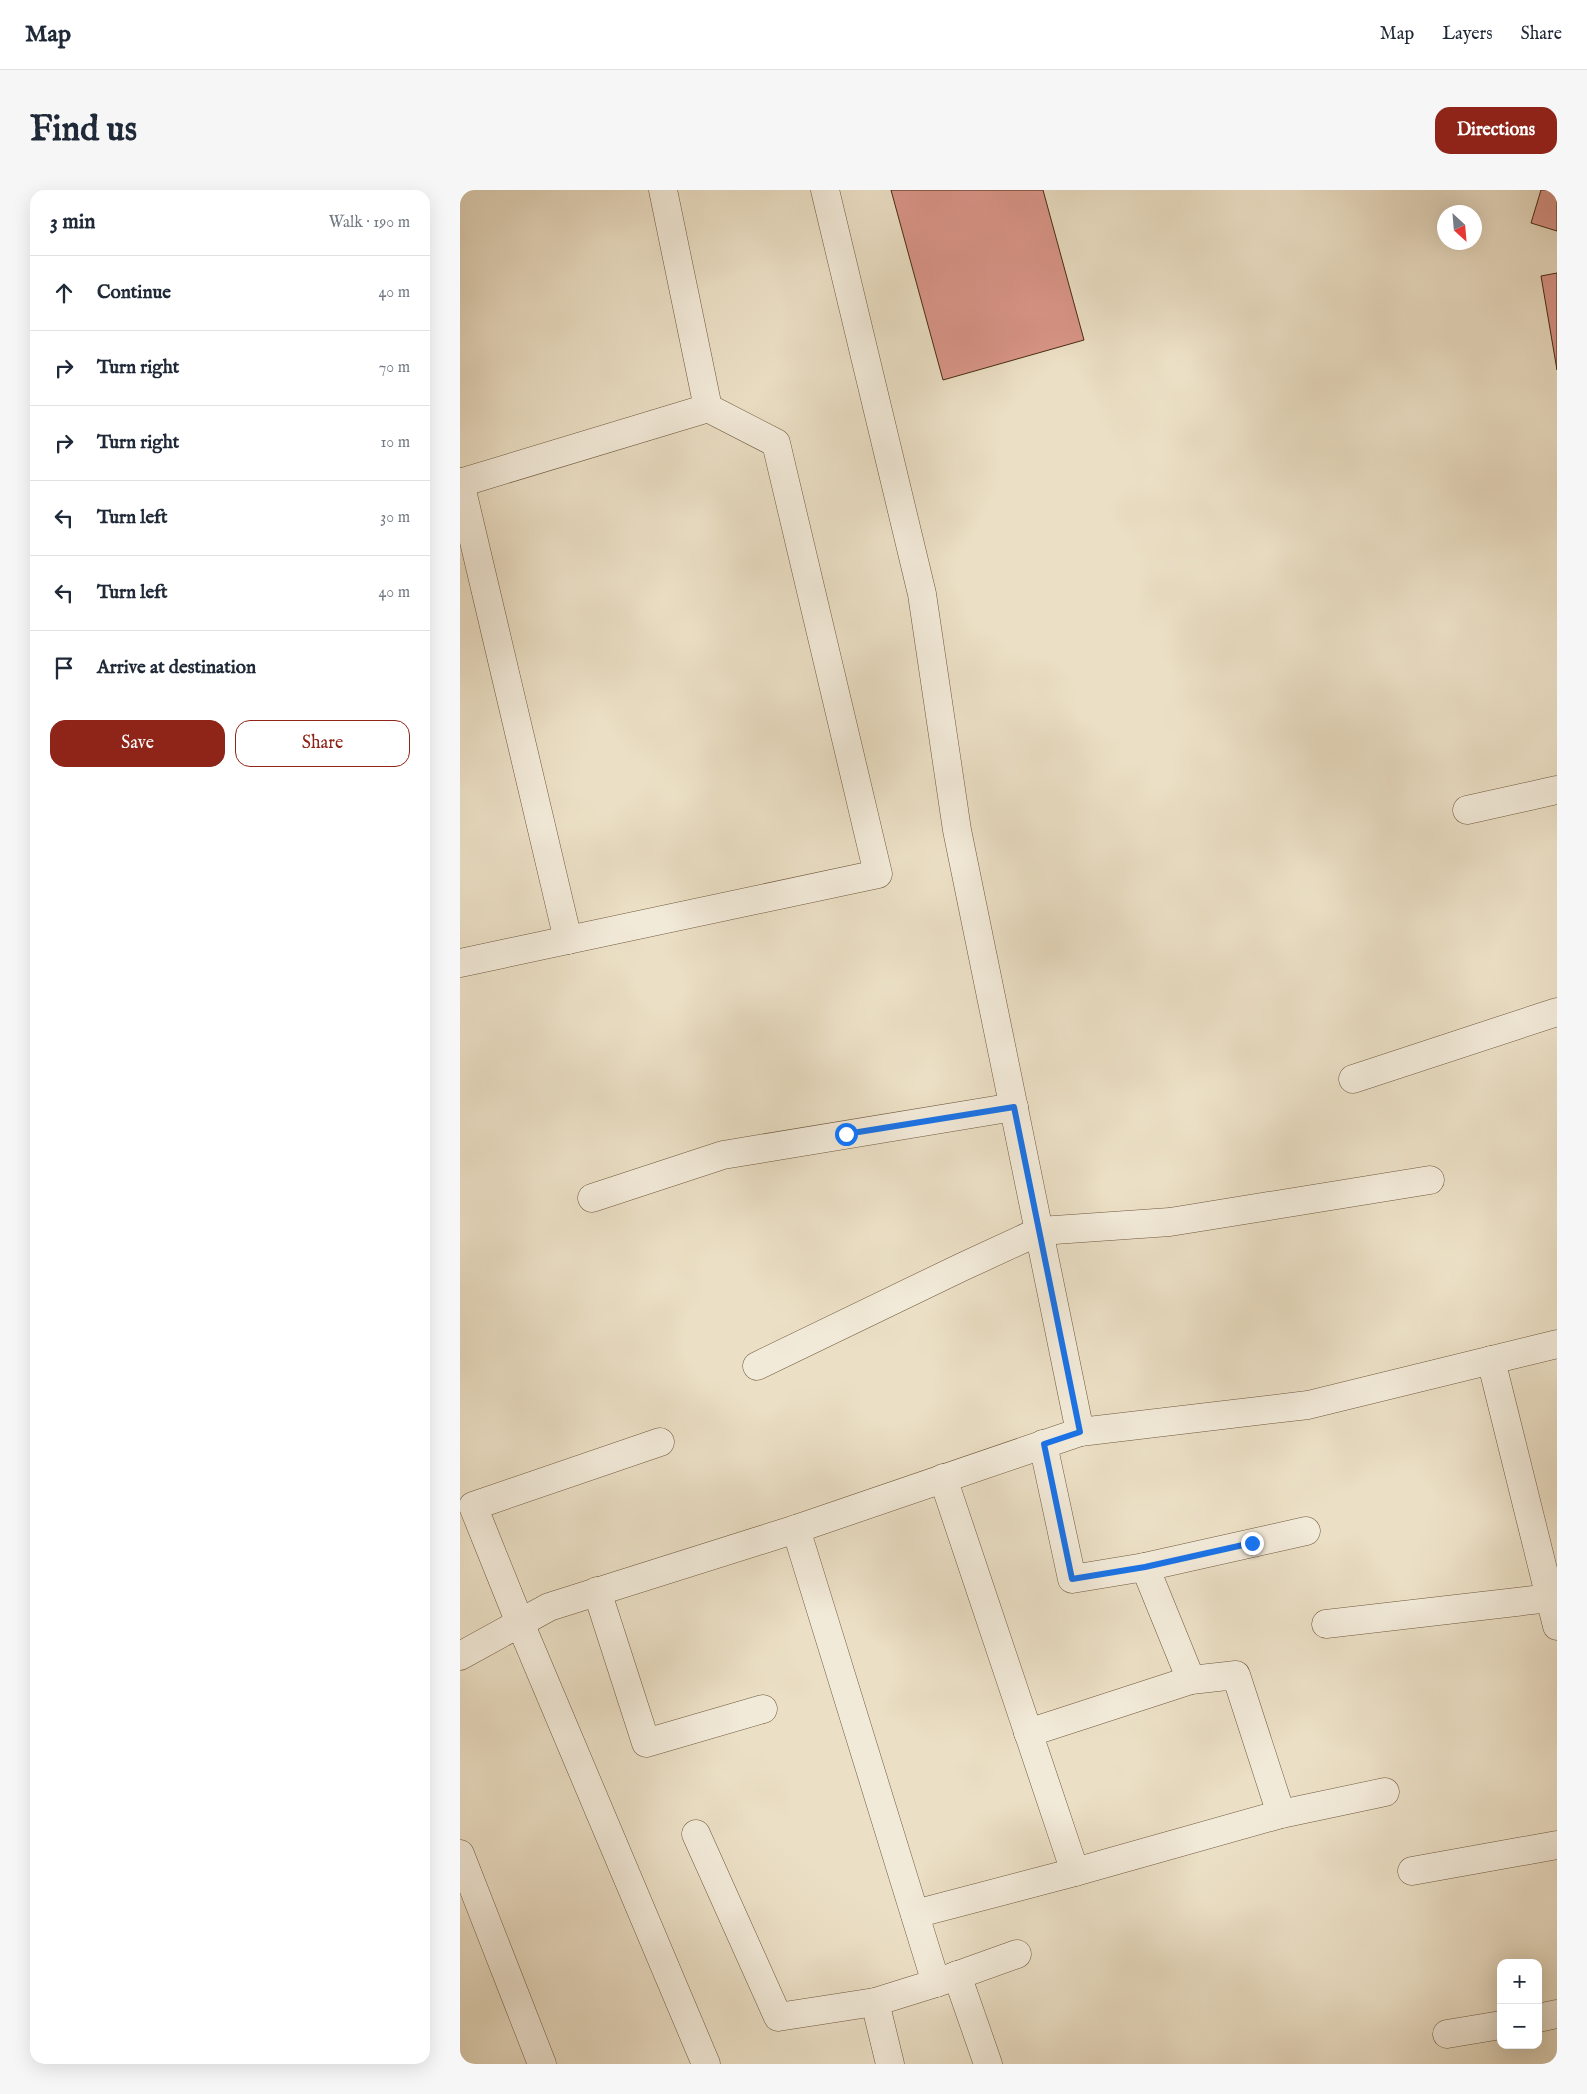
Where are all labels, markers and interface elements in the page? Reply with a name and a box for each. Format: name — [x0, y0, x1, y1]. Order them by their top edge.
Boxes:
text: Map — [25, 19, 71, 50]
text: Map — [1380, 23, 1414, 46]
text: Layers — [1442, 23, 1493, 46]
text: Share — [1521, 23, 1562, 46]
button: Directions — [1435, 107, 1557, 154]
text: Find us — [30, 108, 137, 153]
north arrow — [1437, 205, 1482, 250]
text: 3 min — [50, 209, 95, 236]
text: Walk · 190 m — [329, 213, 410, 233]
icon: ahead — [50, 279, 78, 307]
text: Continue — [97, 281, 171, 305]
text: 40 m — [378, 283, 410, 303]
icon: right — [50, 354, 78, 382]
text: Turn right — [97, 356, 179, 380]
text: 70 m — [379, 358, 410, 378]
icon: right — [50, 429, 78, 457]
text: Turn right — [97, 431, 179, 455]
text: 10 m — [380, 433, 410, 453]
icon: left — [50, 504, 78, 532]
text: Turn left — [97, 506, 168, 530]
text: 30 m — [380, 508, 410, 528]
icon: left — [50, 579, 78, 607]
text: Turn left — [97, 581, 168, 605]
text: 40 m — [378, 583, 410, 603]
icon: arrive — [50, 654, 78, 682]
text: Arrive at destination — [97, 656, 256, 680]
button: Save — [50, 720, 225, 767]
button: Share — [235, 720, 410, 767]
route start — [835, 1123, 858, 1146]
route end — [1241, 1532, 1264, 1555]
map controls — [1497, 1959, 1542, 2049]
button: + — [1497, 1959, 1542, 2004]
button: − — [1497, 2004, 1542, 2049]

